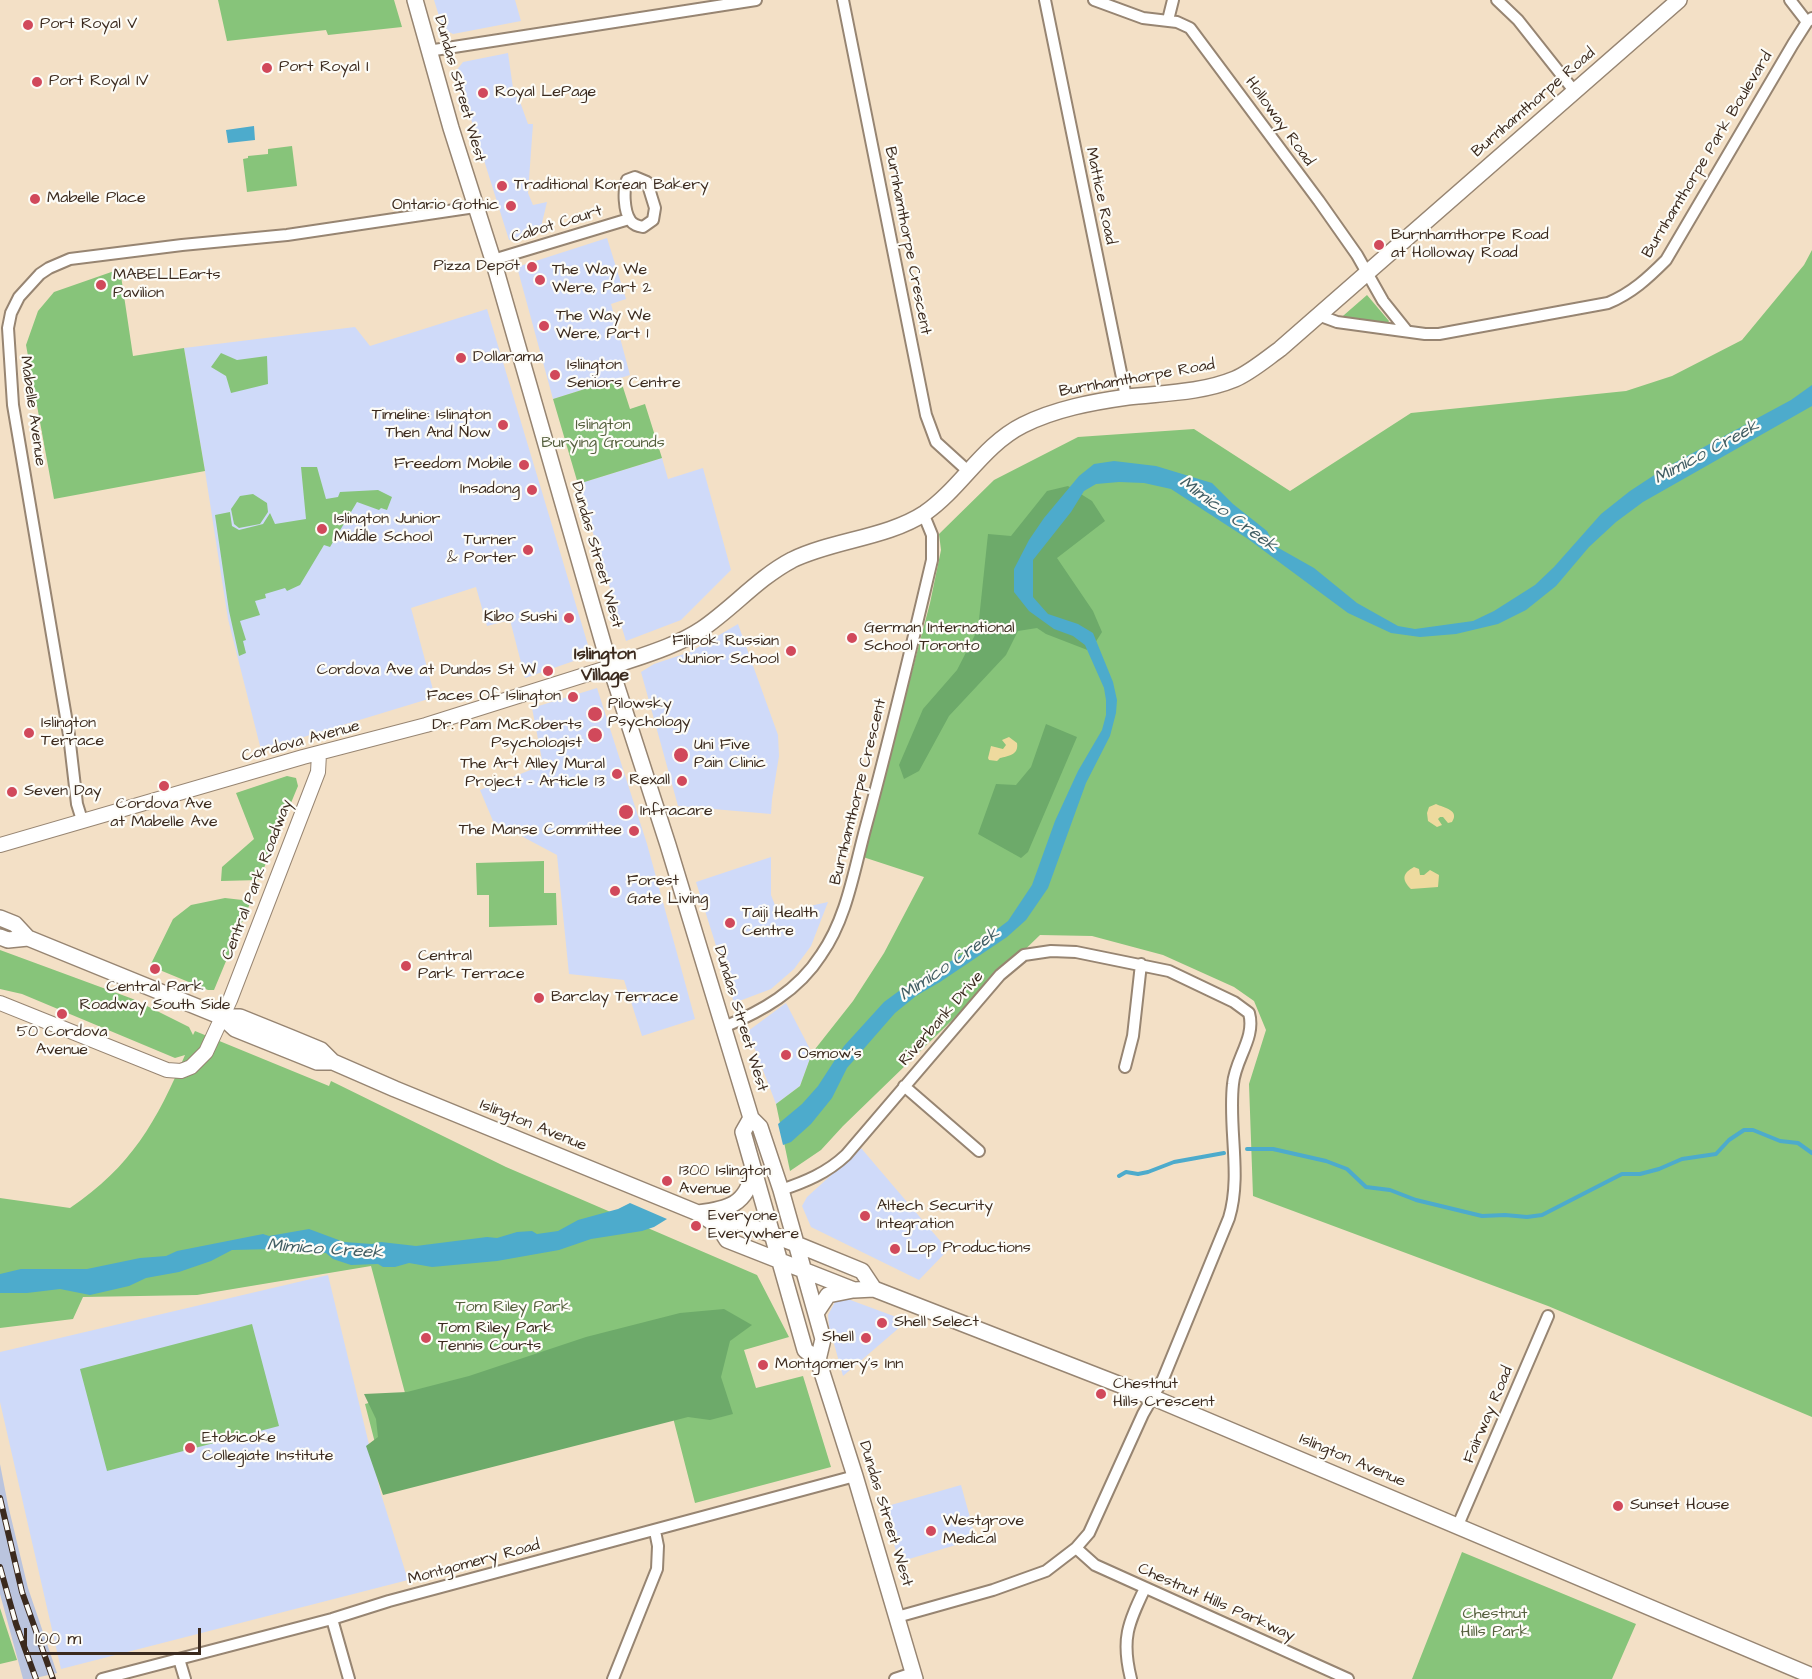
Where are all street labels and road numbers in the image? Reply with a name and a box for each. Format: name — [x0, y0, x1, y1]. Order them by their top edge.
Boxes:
street label: Dundas Street West — [429, 14, 489, 164]
street label: Burnhamthorpe Road — [1468, 44, 1600, 162]
street label: Burnhamthorpe Park Boulevard — [1639, 48, 1777, 262]
street label: Holloway Road — [1240, 74, 1318, 170]
street label: Burnhamthorpe Crescent — [879, 145, 935, 337]
street label: Mattice Road — [1080, 146, 1120, 246]
street label: Cabot Court — [509, 202, 605, 248]
street label: Mabelle Avenue — [15, 355, 49, 467]
street label: Burnhamthorpe Road — [1058, 356, 1216, 402]
street label: Dundas Street West — [566, 480, 626, 630]
street label: Burnhamthorpe Crescent — [827, 697, 891, 887]
street label: Cordova Avenue — [240, 717, 362, 767]
street label: Central Park Roadway — [219, 797, 297, 963]
street label: Dundas Street West — [709, 944, 771, 1094]
street label: Riverbank Drive — [896, 968, 988, 1070]
street label: Islington Avenue — [477, 1096, 589, 1156]
street label: Fairway Road — [1460, 1364, 1518, 1466]
street label: Islington Avenue — [1296, 1430, 1408, 1492]
street label: Dundas Street West — [854, 1439, 916, 1589]
street label: Montgomery Road — [406, 1536, 542, 1590]
street label: Chestnut Hills Parkway — [1135, 1560, 1297, 1646]

